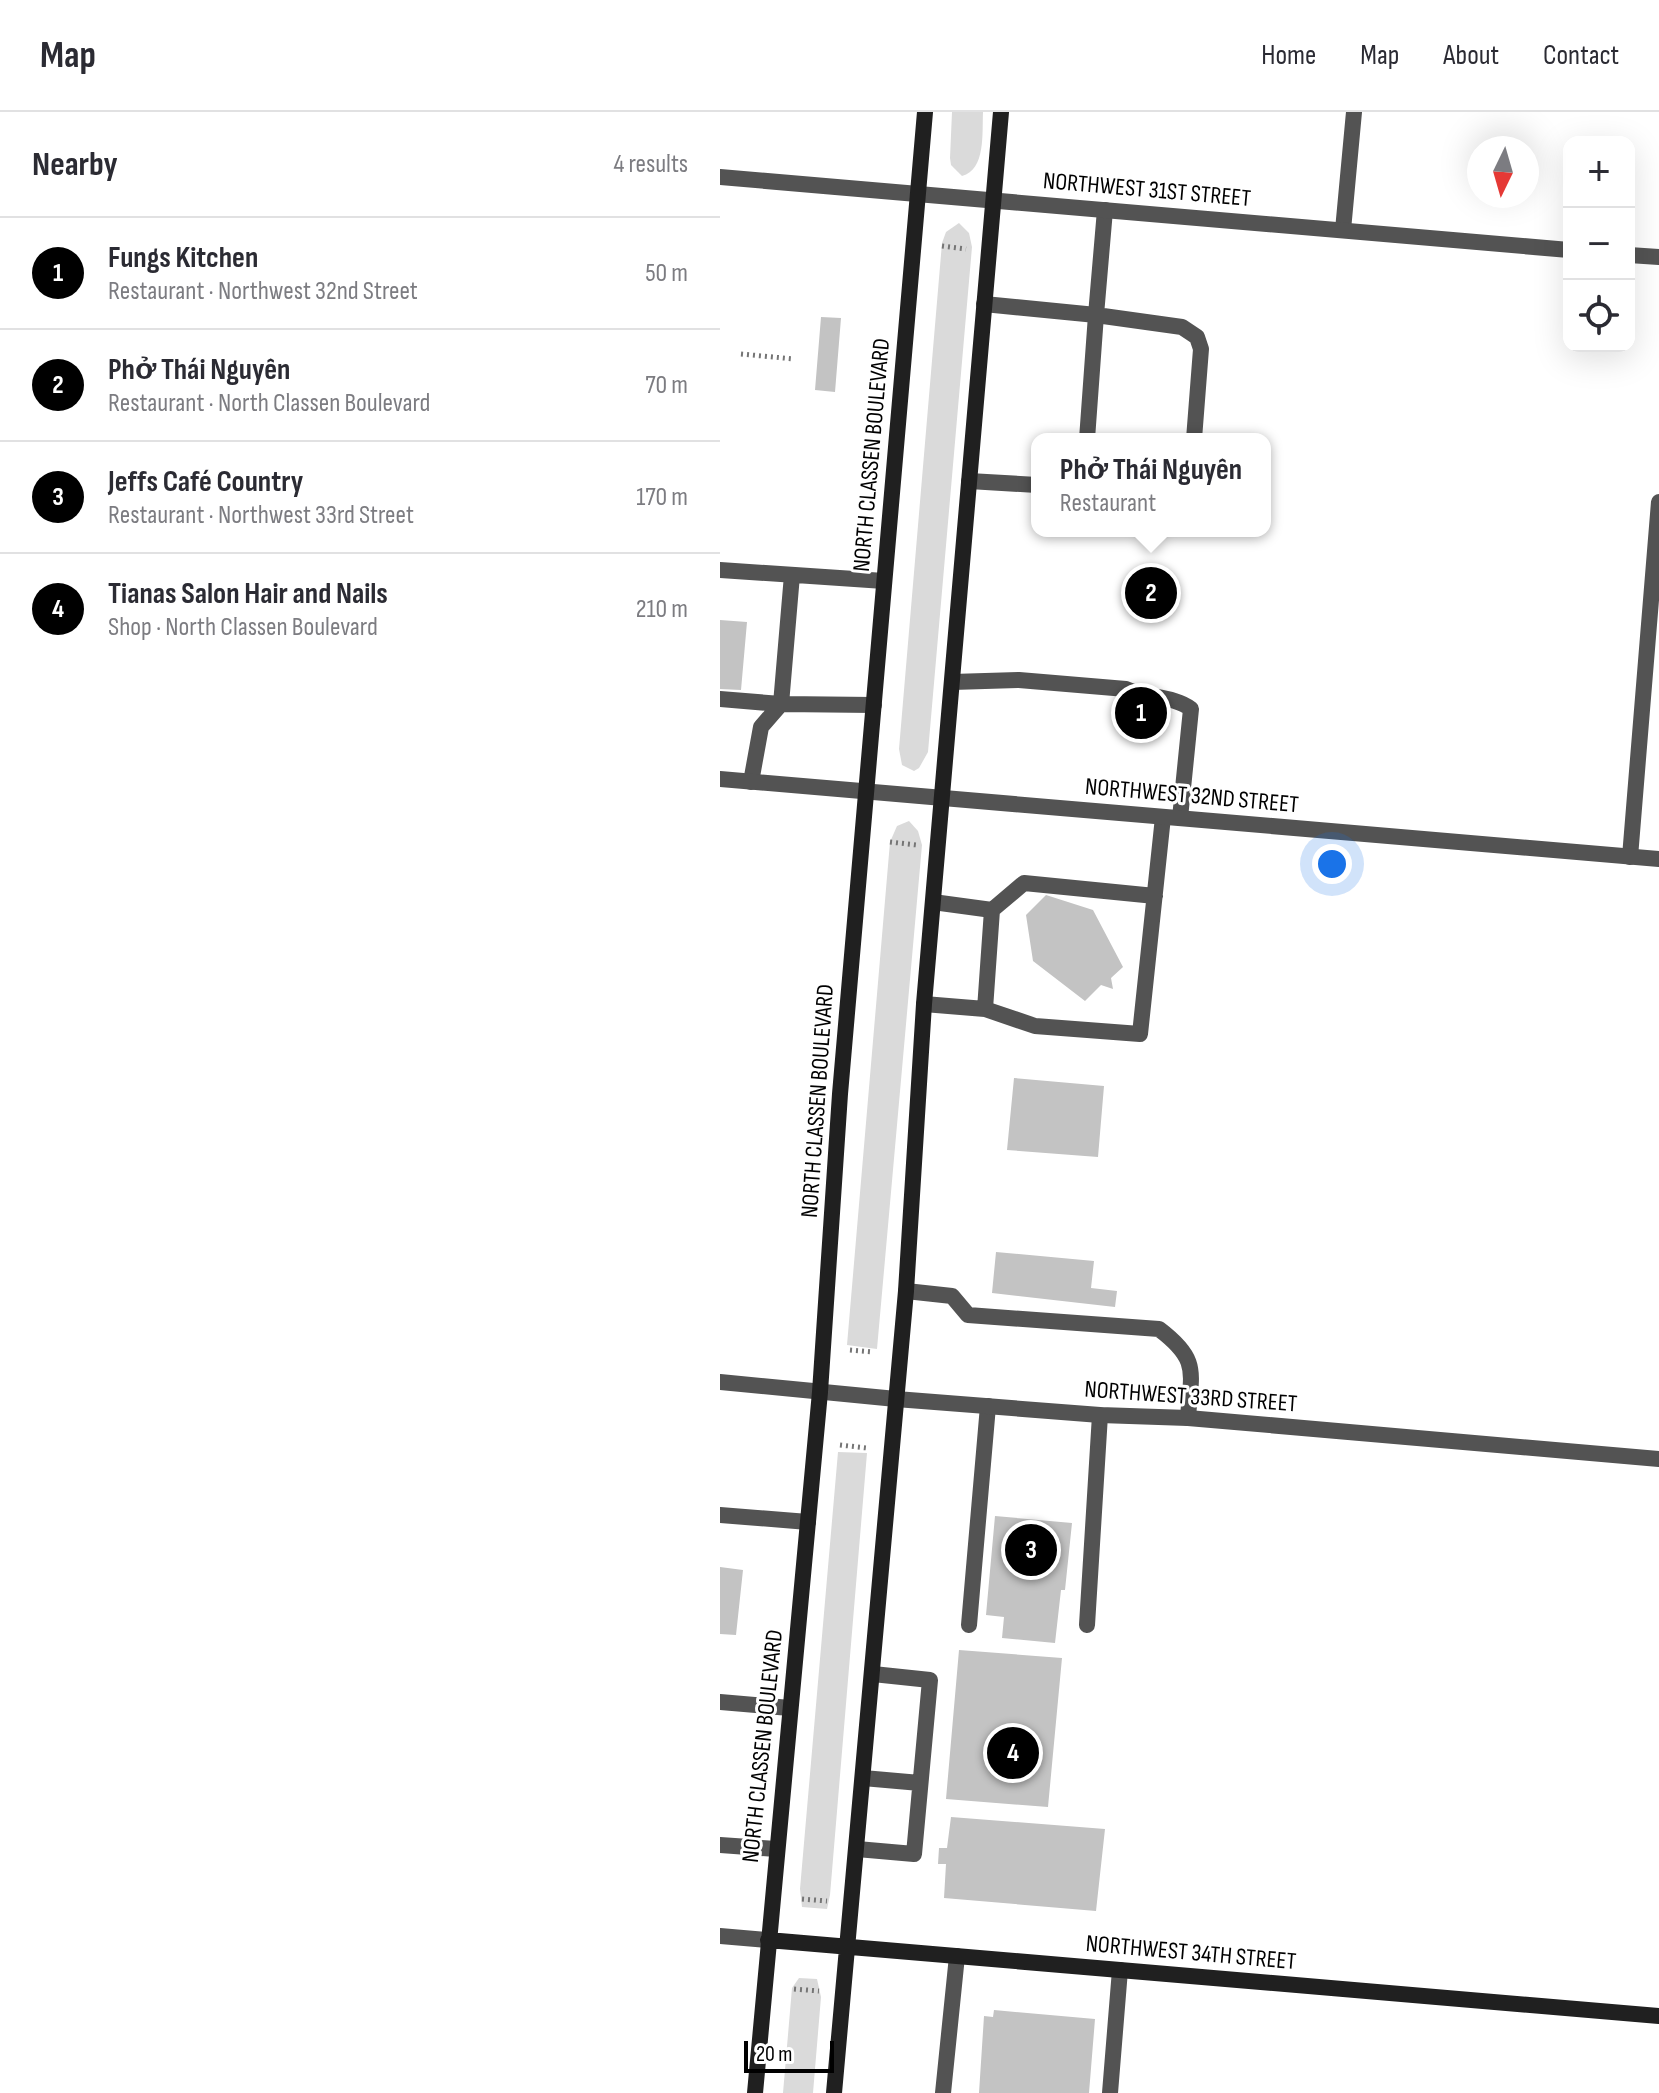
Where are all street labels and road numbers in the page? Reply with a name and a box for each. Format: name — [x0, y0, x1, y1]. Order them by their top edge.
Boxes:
street label: NORTHWEST 31ST STREET — [1042, 166, 1252, 213]
street label: NORTH CLASSEN BOULEVARD — [847, 337, 896, 573]
street label: NORTHWEST 32ND STREET — [1084, 772, 1300, 819]
street label: NORTH CLASSEN BOULEVARD — [795, 983, 840, 1219]
street label: NORTHWEST 33RD STREET — [1084, 1375, 1299, 1418]
street label: NORTH CLASSEN BOULEVARD — [736, 1628, 789, 1864]
street label: NORTHWEST 34TH STREET — [1085, 1929, 1298, 1976]

